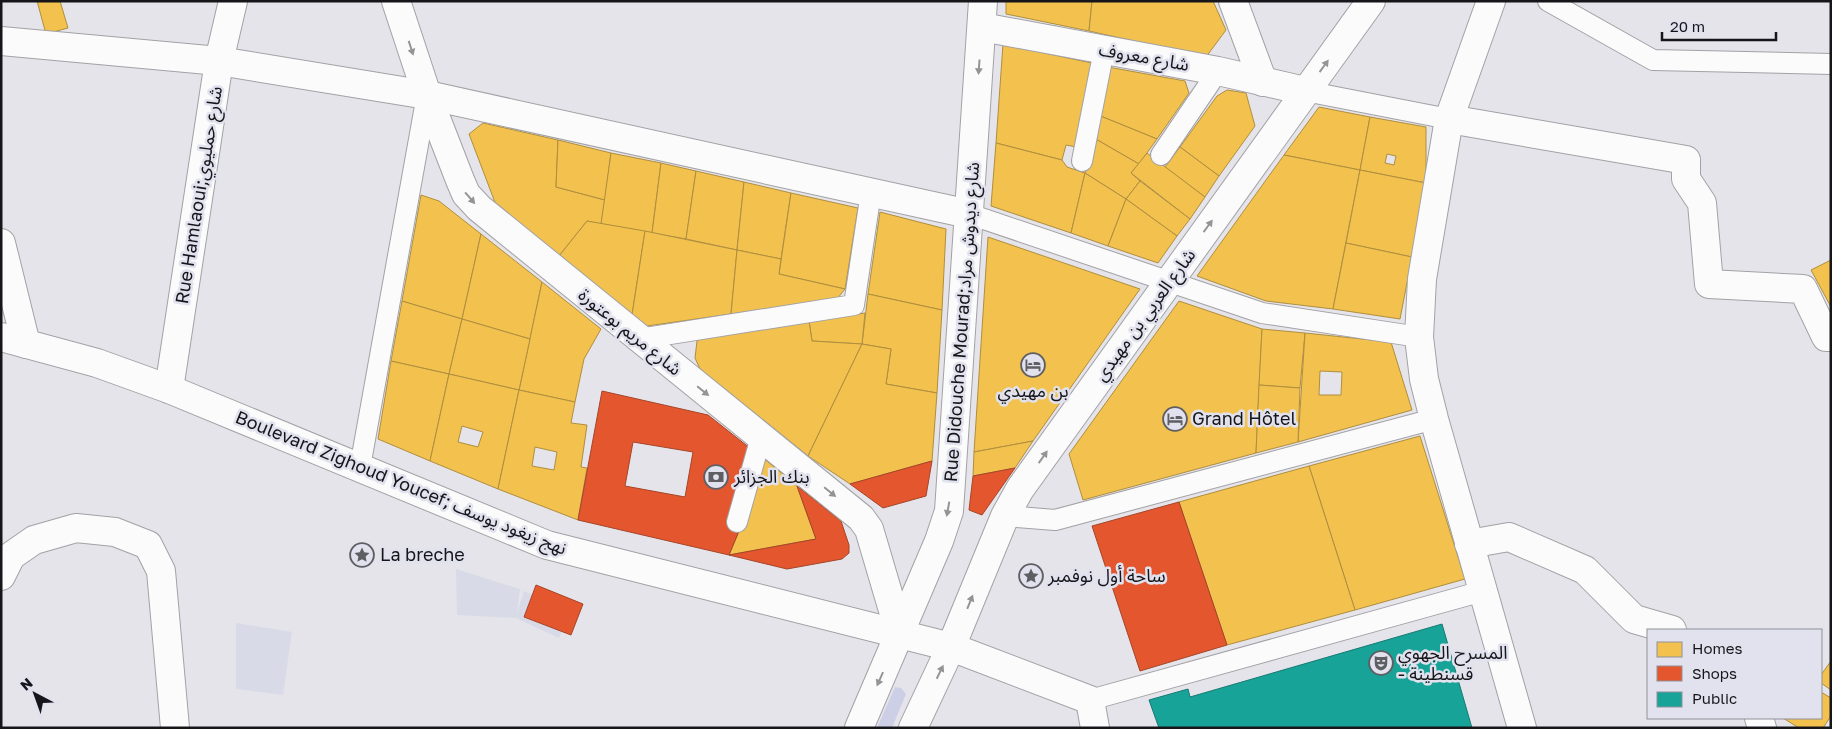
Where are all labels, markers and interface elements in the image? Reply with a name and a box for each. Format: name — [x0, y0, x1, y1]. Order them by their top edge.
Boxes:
scale bar — [1662, 10, 1776, 42]
text: 20 m — [1670, 17, 1705, 35]
street label: شارع معروف — [1097, 37, 1191, 79]
one-way arrow — [408, 40, 416, 55]
one-way arrow — [1319, 59, 1329, 73]
one-way arrow — [975, 60, 983, 76]
street label: Rue Hamlaoui;شارع حمليوي — [170, 84, 230, 306]
street label: Rue Didouche Mourad;شارع ديدوش مراد — [939, 161, 987, 483]
one-way arrow — [465, 192, 476, 205]
one-way arrow — [1203, 219, 1213, 233]
street label: شارع العربي بن مهيدي — [1089, 244, 1203, 387]
street label: شارع مريم بوعتورة — [572, 283, 687, 383]
hotel icon: بن مهيدي — [1020, 352, 1046, 378]
place label: بن مهيدي — [997, 379, 1069, 404]
one-way arrow — [697, 385, 710, 396]
street label: Boulevard Zighoud Youcef; نهج زيغود يوسف — [231, 405, 570, 562]
hotel icon: Grand Hôtel — [1162, 406, 1188, 432]
place label: Grand Hôtel — [1192, 407, 1296, 429]
one-way arrow — [1037, 451, 1047, 464]
bank icon: بنك الجزائر — [703, 464, 729, 490]
place label: بنك الجزائر — [733, 465, 809, 488]
one-way arrow — [824, 486, 837, 497]
one-way arrow — [944, 501, 952, 517]
place icon: La breche — [349, 542, 375, 568]
place label: La breche — [380, 543, 465, 565]
place icon: ساحة أول نوفمبر — [1018, 563, 1044, 589]
place label: ساحة أول نوفمبر — [1047, 564, 1166, 587]
one-way arrow — [966, 594, 974, 609]
legend — [1647, 629, 1822, 719]
text: Homes — [1692, 639, 1742, 657]
place label: المسرح الجهوي - قسنطينة — [1398, 641, 1508, 684]
theatre icon: المسرح الجهوي - قسنطينة — [1368, 650, 1394, 676]
text: Shops — [1692, 664, 1737, 682]
one-way arrow — [936, 665, 944, 679]
north arrow — [10, 669, 60, 719]
one-way arrow — [876, 672, 884, 686]
text: N — [17, 674, 36, 694]
text: Public — [1692, 689, 1737, 707]

